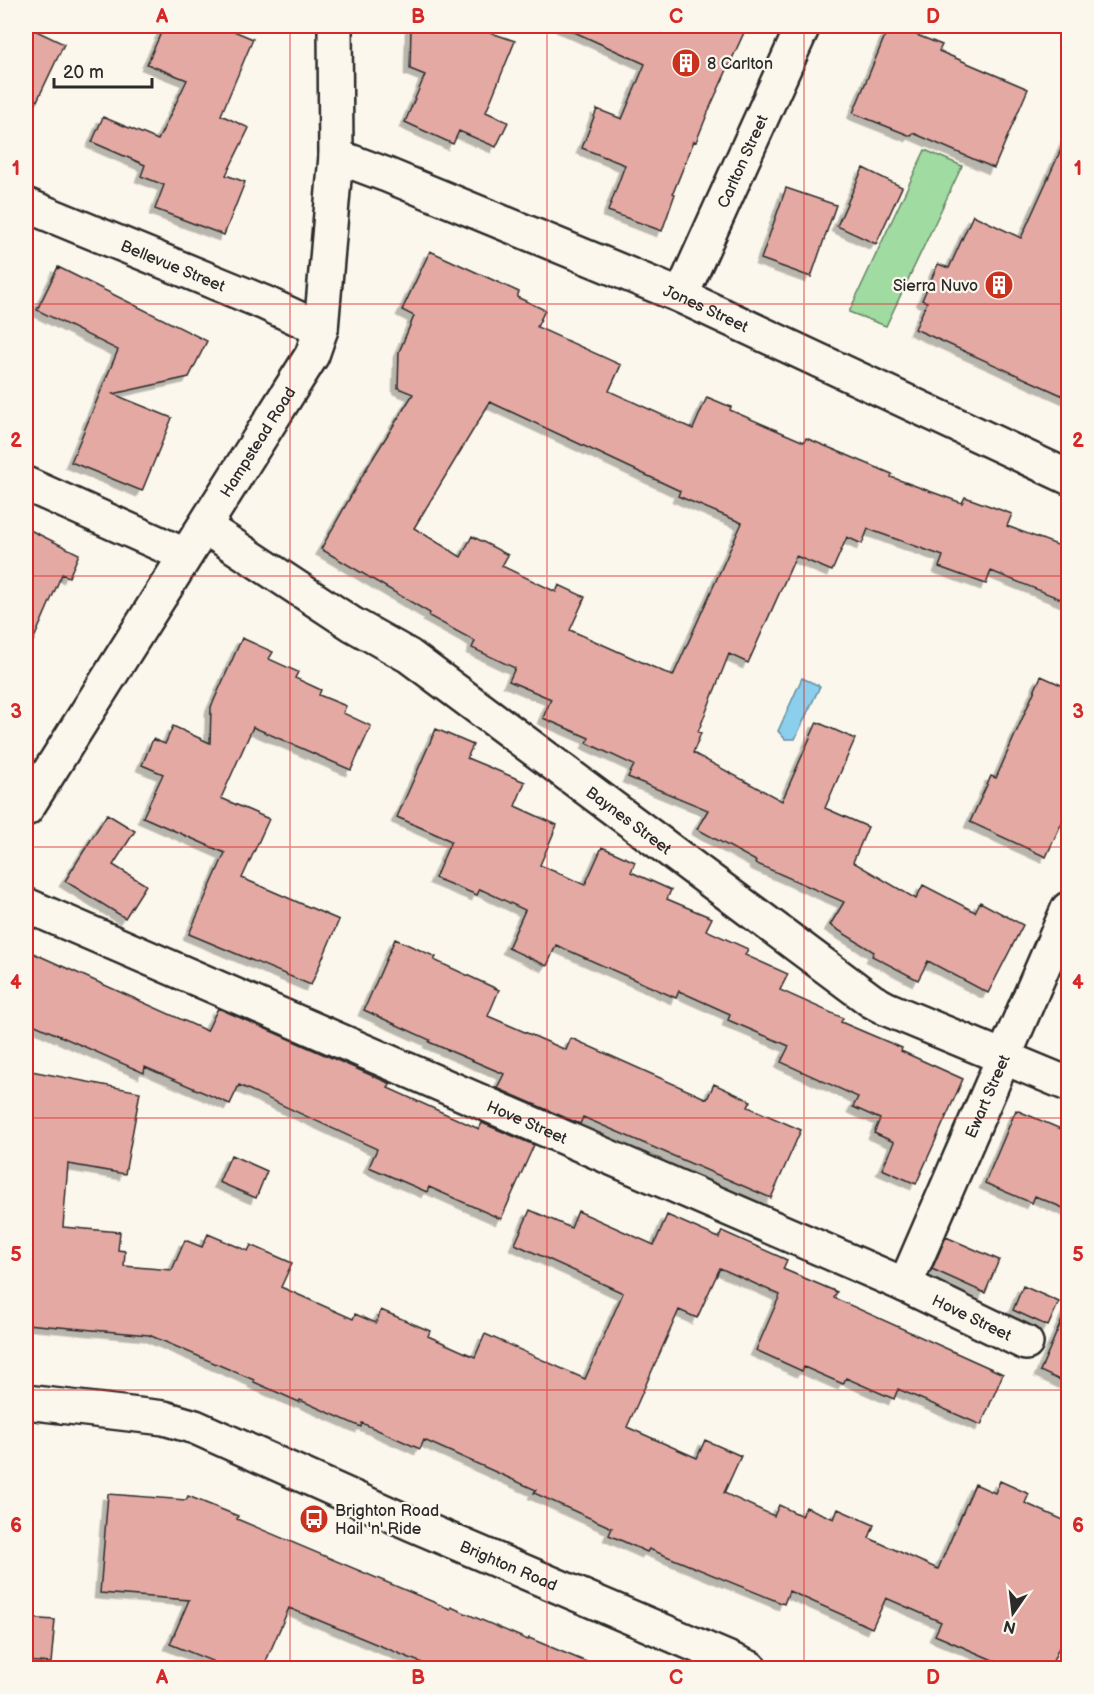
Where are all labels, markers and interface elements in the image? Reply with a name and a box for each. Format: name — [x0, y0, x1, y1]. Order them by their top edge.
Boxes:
text: A — [155, 5, 169, 29]
text: B — [411, 5, 425, 29]
text: C — [669, 5, 683, 29]
text: D — [926, 5, 940, 29]
building icon: 8 Carlton — [670, 47, 702, 79]
scale bar — [54, 51, 152, 89]
place label: 8 Carlton — [707, 55, 773, 74]
text: 20 m — [63, 62, 104, 83]
street label: Carlton Street — [714, 112, 773, 211]
text: 1 — [12, 157, 20, 181]
text: 1 — [1074, 157, 1082, 181]
street label: Bellevue Street — [118, 237, 228, 297]
building icon: Sierra Nuvo — [983, 269, 1015, 301]
place label: Sierra Nuvo — [893, 277, 978, 296]
street label: Jones Street — [660, 282, 751, 337]
street label: Hampstead Road — [217, 384, 300, 501]
text: 2 — [10, 429, 22, 453]
text: 2 — [1072, 429, 1084, 453]
text: 3 — [10, 700, 22, 724]
text: 3 — [1072, 700, 1084, 724]
street label: Baynes Street — [582, 783, 675, 859]
text: 4 — [10, 971, 22, 995]
text: 4 — [1072, 971, 1084, 995]
street label: Ewart Street — [962, 1052, 1015, 1141]
street label: Hove Street — [483, 1097, 570, 1149]
text: 5 — [10, 1243, 22, 1267]
text: 5 — [1072, 1243, 1084, 1267]
street label: Hove Street — [929, 1291, 1014, 1346]
place label: Brighton Road Hail 'n' Ride — [335, 1502, 439, 1539]
bus stop icon: Brighton Road Hail 'n' Ride — [298, 1503, 330, 1535]
text: 6 — [10, 1514, 22, 1538]
text: 6 — [1072, 1514, 1084, 1538]
street label: Brighton Road — [456, 1537, 560, 1596]
north arrow — [983, 1583, 1043, 1643]
text: N — [1002, 1615, 1018, 1637]
text: A — [155, 1666, 169, 1690]
text: B — [411, 1666, 425, 1690]
text: C — [669, 1666, 683, 1690]
text: D — [926, 1666, 940, 1690]

